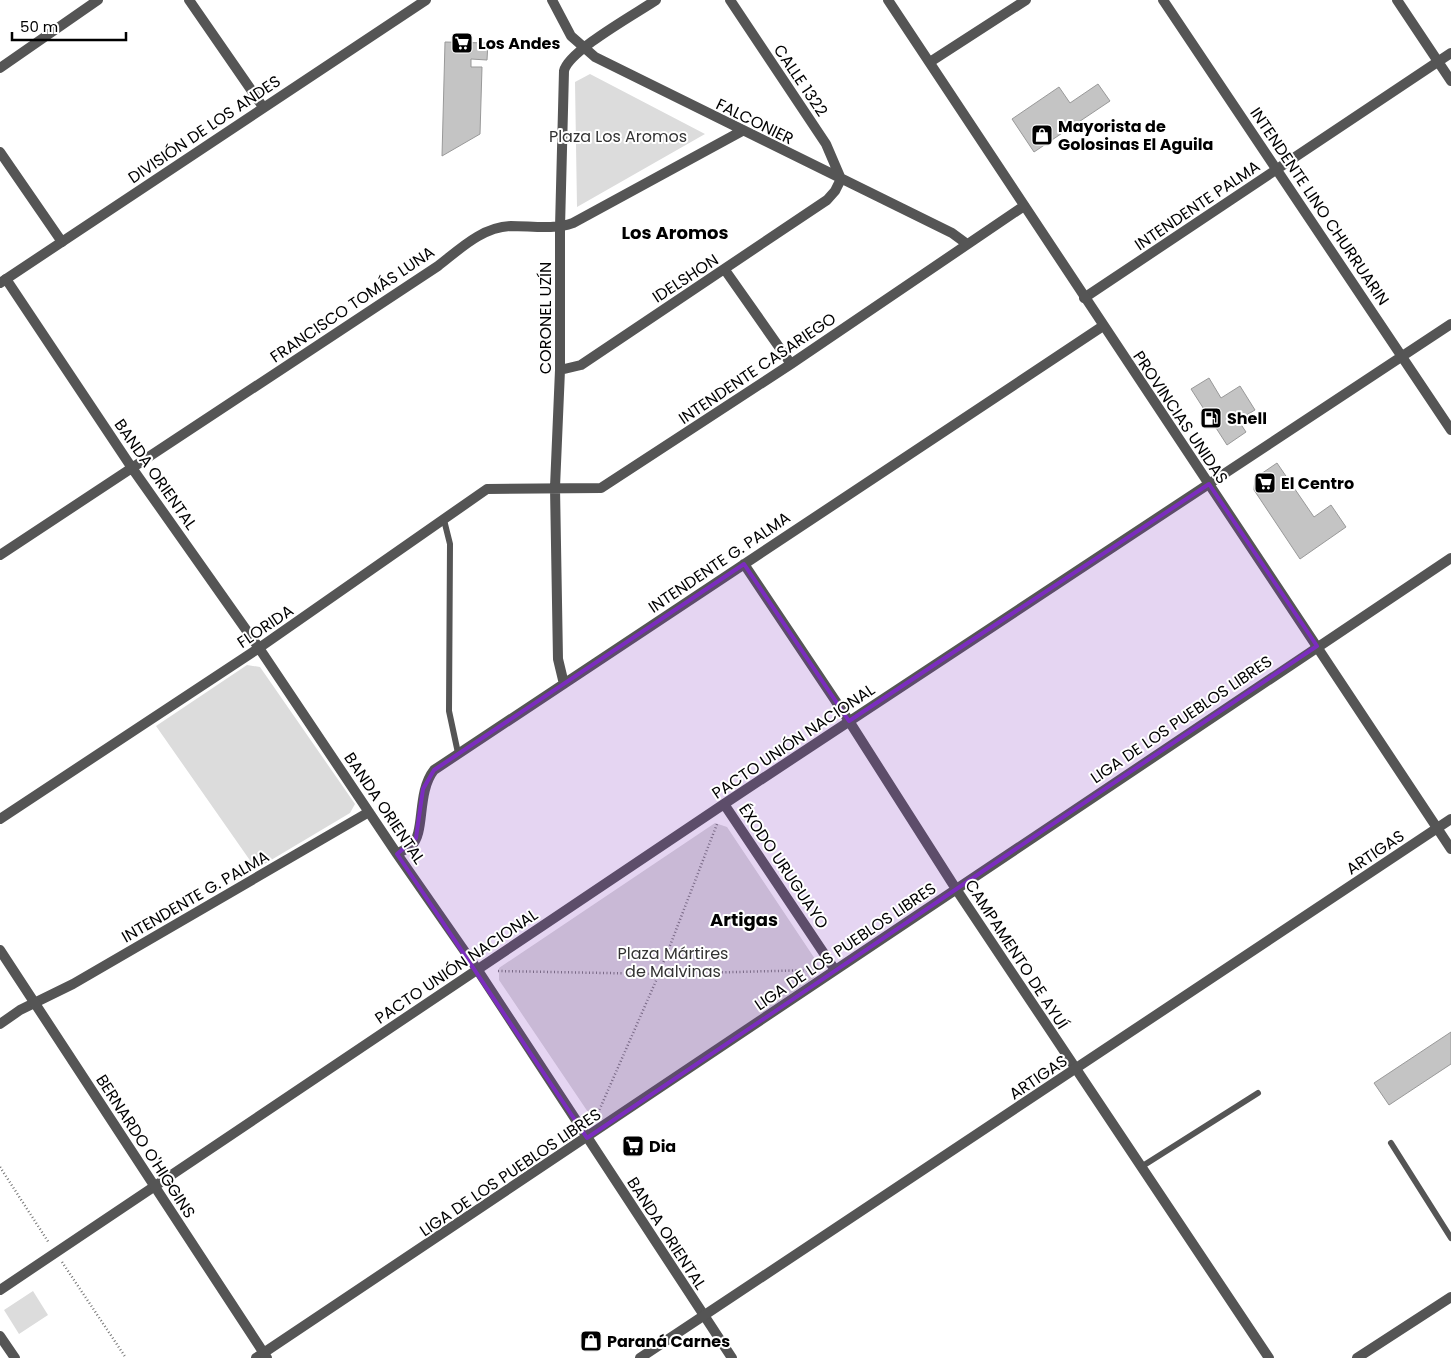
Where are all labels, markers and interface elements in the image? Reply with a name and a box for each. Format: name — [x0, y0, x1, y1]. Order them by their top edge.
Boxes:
scale bar — [12, 10, 126, 42]
text: 50 m — [20, 16, 58, 37]
supermarket icon: Los Andes — [450, 31, 474, 55]
place label: Los Andes — [478, 32, 560, 55]
street label: CALLE 1322 — [768, 40, 833, 121]
street label: DIVISIÓN DE LOS ANDES — [124, 70, 285, 189]
street label: FALCONIER — [712, 93, 797, 150]
street label: INTENDENTE LINO CHURRUARIN — [1245, 103, 1395, 310]
place label: Mayorista de Golosinas El Aguila — [1058, 115, 1213, 156]
shop icon: Mayorista de Golosinas El Aguila — [1030, 123, 1054, 147]
park label: Plaza Los Aromos — [549, 125, 687, 148]
street label: INTENDENTE PALMA — [1130, 155, 1265, 256]
district label: Los Aromos — [622, 220, 728, 245]
street label: FRANCISCO TOMÁS LUNA — [265, 241, 439, 368]
street label: IDELSHON — [648, 248, 723, 308]
street label: CORONEL UZÍN — [534, 262, 557, 374]
street label: INTENDENTE CASARIEGO — [674, 307, 841, 430]
street label: PROVINCIAS UNIDAS — [1127, 346, 1234, 488]
fuel station icon: Shell — [1199, 406, 1223, 430]
place label: Shell — [1227, 407, 1267, 430]
street label: BANDA ORIENTAL — [109, 414, 202, 534]
supermarket icon: El Centro — [1253, 471, 1277, 495]
place label: El Centro — [1281, 472, 1354, 495]
street label: INTENDENTE G. PALMA — [644, 506, 795, 619]
street label: FLORIDA — [233, 599, 298, 654]
street label: LIGA DE LOS PUEBLOS LIBRES — [1086, 650, 1277, 789]
street label: PACTO UNIÓN NACIONAL — [707, 678, 879, 805]
street label: BANDA ORIENTAL — [339, 748, 431, 869]
street label: ÉXODO URUGUAYO — [733, 799, 834, 933]
street label: ARTIGAS — [1342, 825, 1409, 880]
street label: INTENDENTE G. PALMA — [117, 845, 273, 948]
street label: CAMPAMENTO DE AYUÍ — [959, 875, 1074, 1034]
street label: LIGA DE LOS PUEBLOS LIBRES — [750, 877, 941, 1016]
street label: PACTO UNIÓN NACIONAL — [370, 903, 542, 1030]
district label: Artigas — [710, 907, 778, 932]
park label: Plaza Mártires de Malvinas — [618, 942, 728, 983]
street label: ARTIGAS — [1005, 1050, 1072, 1105]
street label: BERNARDO O'HIGGINS — [90, 1070, 201, 1223]
street label: LIGA DE LOS PUEBLOS LIBRES — [415, 1103, 606, 1242]
supermarket icon: Dia — [621, 1134, 645, 1158]
place label: Dia — [649, 1135, 676, 1158]
street label: BANDA ORIENTAL — [621, 1172, 712, 1294]
shop icon: Paraná Carnes — [579, 1329, 603, 1353]
place label: Paraná Carnes — [607, 1330, 730, 1353]

